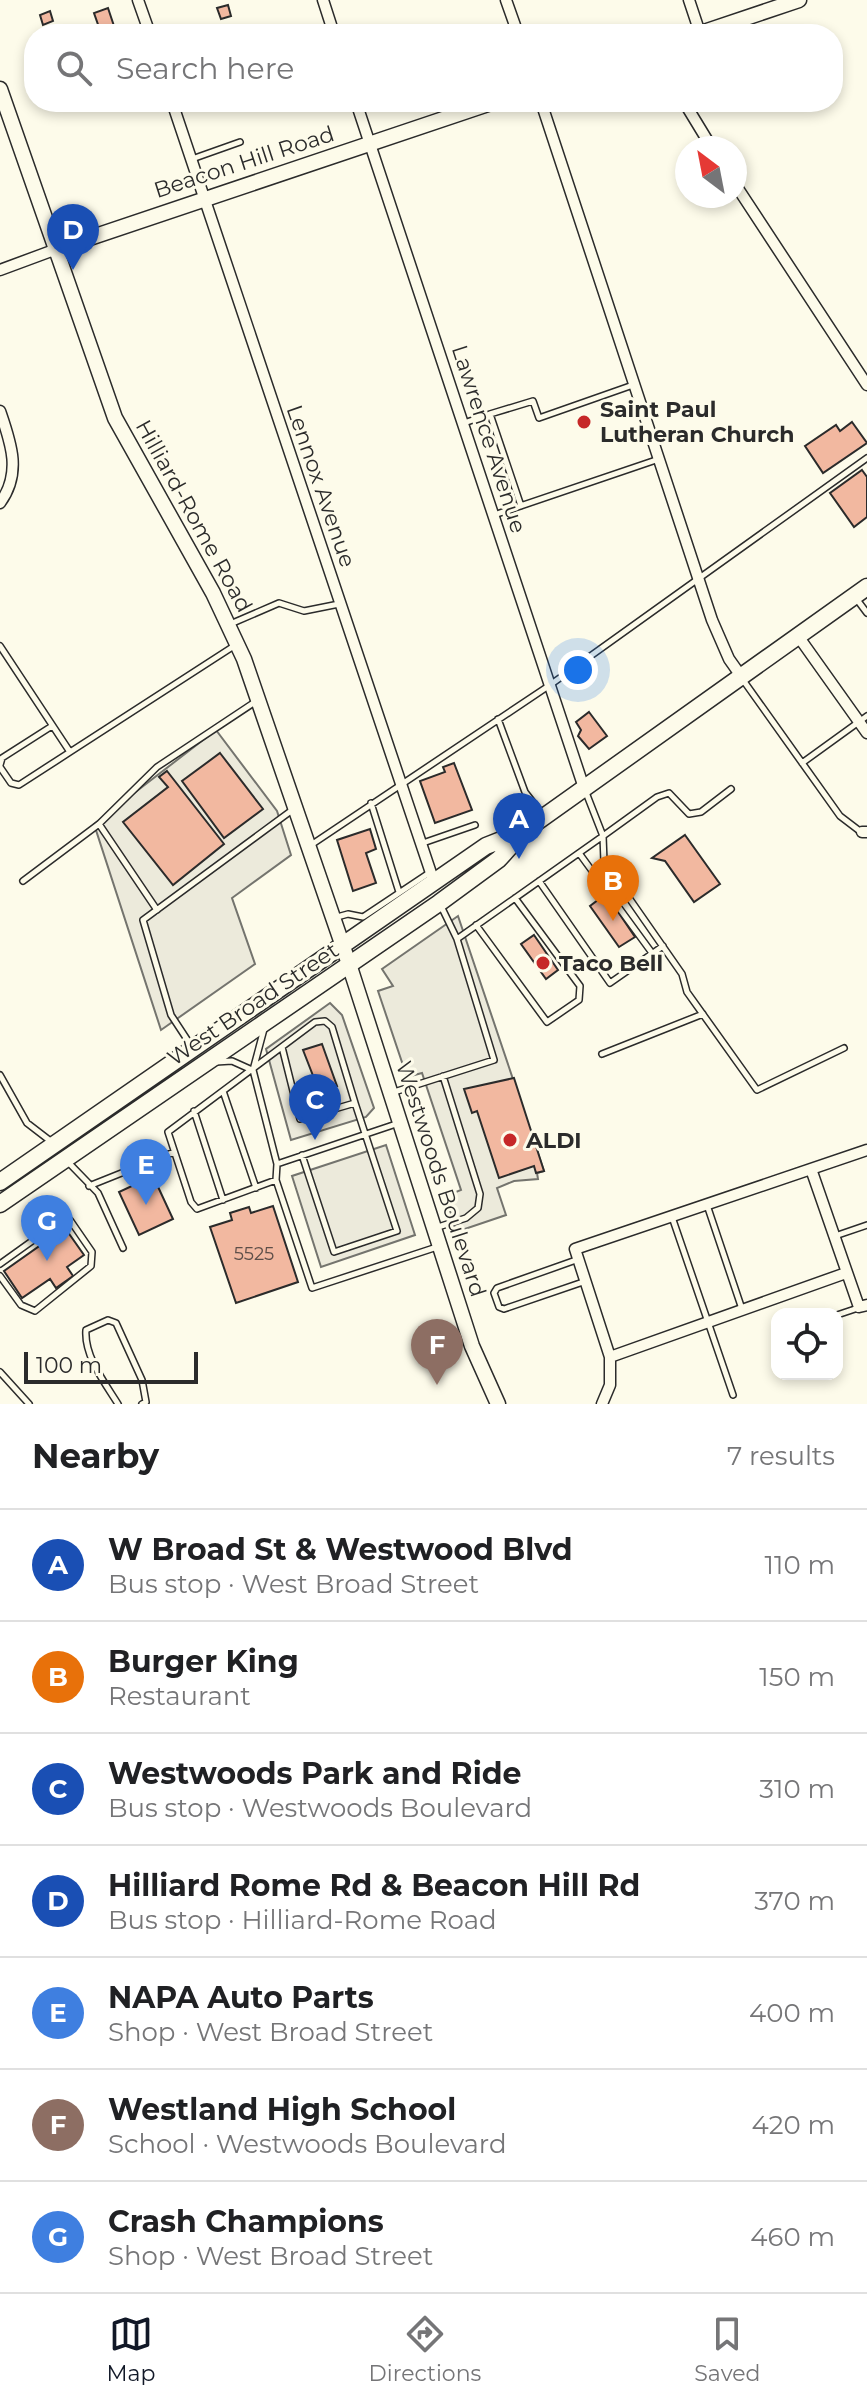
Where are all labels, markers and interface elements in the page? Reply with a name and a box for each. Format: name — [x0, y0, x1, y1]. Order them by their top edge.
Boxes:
search box — [24, 24, 843, 112]
icon: search — [52, 46, 96, 90]
text: Search here — [116, 50, 294, 87]
street label: Beacon Hill Road — [150, 120, 338, 204]
north arrow — [675, 136, 747, 208]
pin: D — [47, 204, 99, 270]
street label: Lawrence Avenue — [446, 342, 532, 536]
place label: Saint Paul Lutheran Church — [600, 396, 794, 448]
street label: Lennox Avenue — [281, 401, 361, 571]
marker: Saint Paul Lutheran Church — [575, 413, 593, 431]
street label: Hilliard-Rome Road — [130, 415, 258, 617]
your location — [558, 650, 598, 690]
pin: A — [493, 793, 545, 859]
pin: B — [587, 855, 639, 921]
street label: West Broad Street — [162, 937, 344, 1071]
place label: Taco Bell — [559, 950, 663, 977]
marker: Taco Bell — [534, 954, 552, 972]
street label: Westwoods Boulevard — [390, 1058, 492, 1300]
pin: C — [289, 1074, 341, 1140]
place label: ALDI — [525, 1127, 582, 1154]
marker: ALDI — [501, 1131, 519, 1149]
pin: E — [120, 1139, 172, 1205]
pin: G — [21, 1195, 73, 1261]
house number: 5525 — [234, 1243, 274, 1265]
map controls — [771, 1308, 843, 1380]
button: locate — [771, 1308, 843, 1380]
pin: F — [411, 1319, 463, 1385]
scale bar — [24, 1348, 198, 1384]
text: 100 m — [36, 1352, 102, 1379]
text: Nearby — [32, 1435, 159, 1477]
text: 7 results — [727, 1440, 835, 1472]
text: W Broad St & Westwood Blvd — [108, 1531, 573, 1568]
text: A — [48, 1549, 68, 1581]
text: 110 m — [765, 1549, 835, 1581]
text: Bus stop · West Broad Street — [108, 1568, 479, 1600]
text: Burger King — [108, 1643, 299, 1680]
text: B — [48, 1661, 68, 1693]
text: 150 m — [759, 1661, 835, 1693]
text: Restaurant — [108, 1680, 251, 1712]
text: Westwoods Park and Ride — [108, 1755, 521, 1792]
text: C — [49, 1773, 67, 1805]
text: 310 m — [759, 1773, 835, 1805]
text: Bus stop · Westwoods Boulevard — [108, 1792, 532, 1824]
text: Hilliard Rome Rd & Beacon Hill Rd — [108, 1867, 640, 1904]
text: D — [47, 1885, 69, 1917]
text: 370 m — [754, 1885, 835, 1917]
text: Bus stop · Hilliard-Rome Road — [108, 1904, 497, 1936]
text: NAPA Auto Parts — [108, 1979, 374, 2016]
text: E — [49, 1997, 67, 2029]
text: 400 m — [749, 1997, 835, 2029]
text: Shop · West Broad Street — [108, 2016, 433, 2048]
text: Westland High School — [108, 2091, 456, 2128]
text: F — [50, 2109, 66, 2141]
text: 420 m — [752, 2109, 835, 2141]
text: School · Westwoods Boulevard — [108, 2128, 507, 2160]
text: Crash Champions — [108, 2203, 384, 2240]
text: G — [48, 2221, 68, 2253]
text: 460 m — [750, 2221, 835, 2253]
text: Shop · West Broad Street — [108, 2240, 433, 2272]
tab: Map — [107, 2312, 155, 2387]
tab: Directions — [369, 2312, 481, 2387]
tab: Saved — [694, 2312, 760, 2387]

